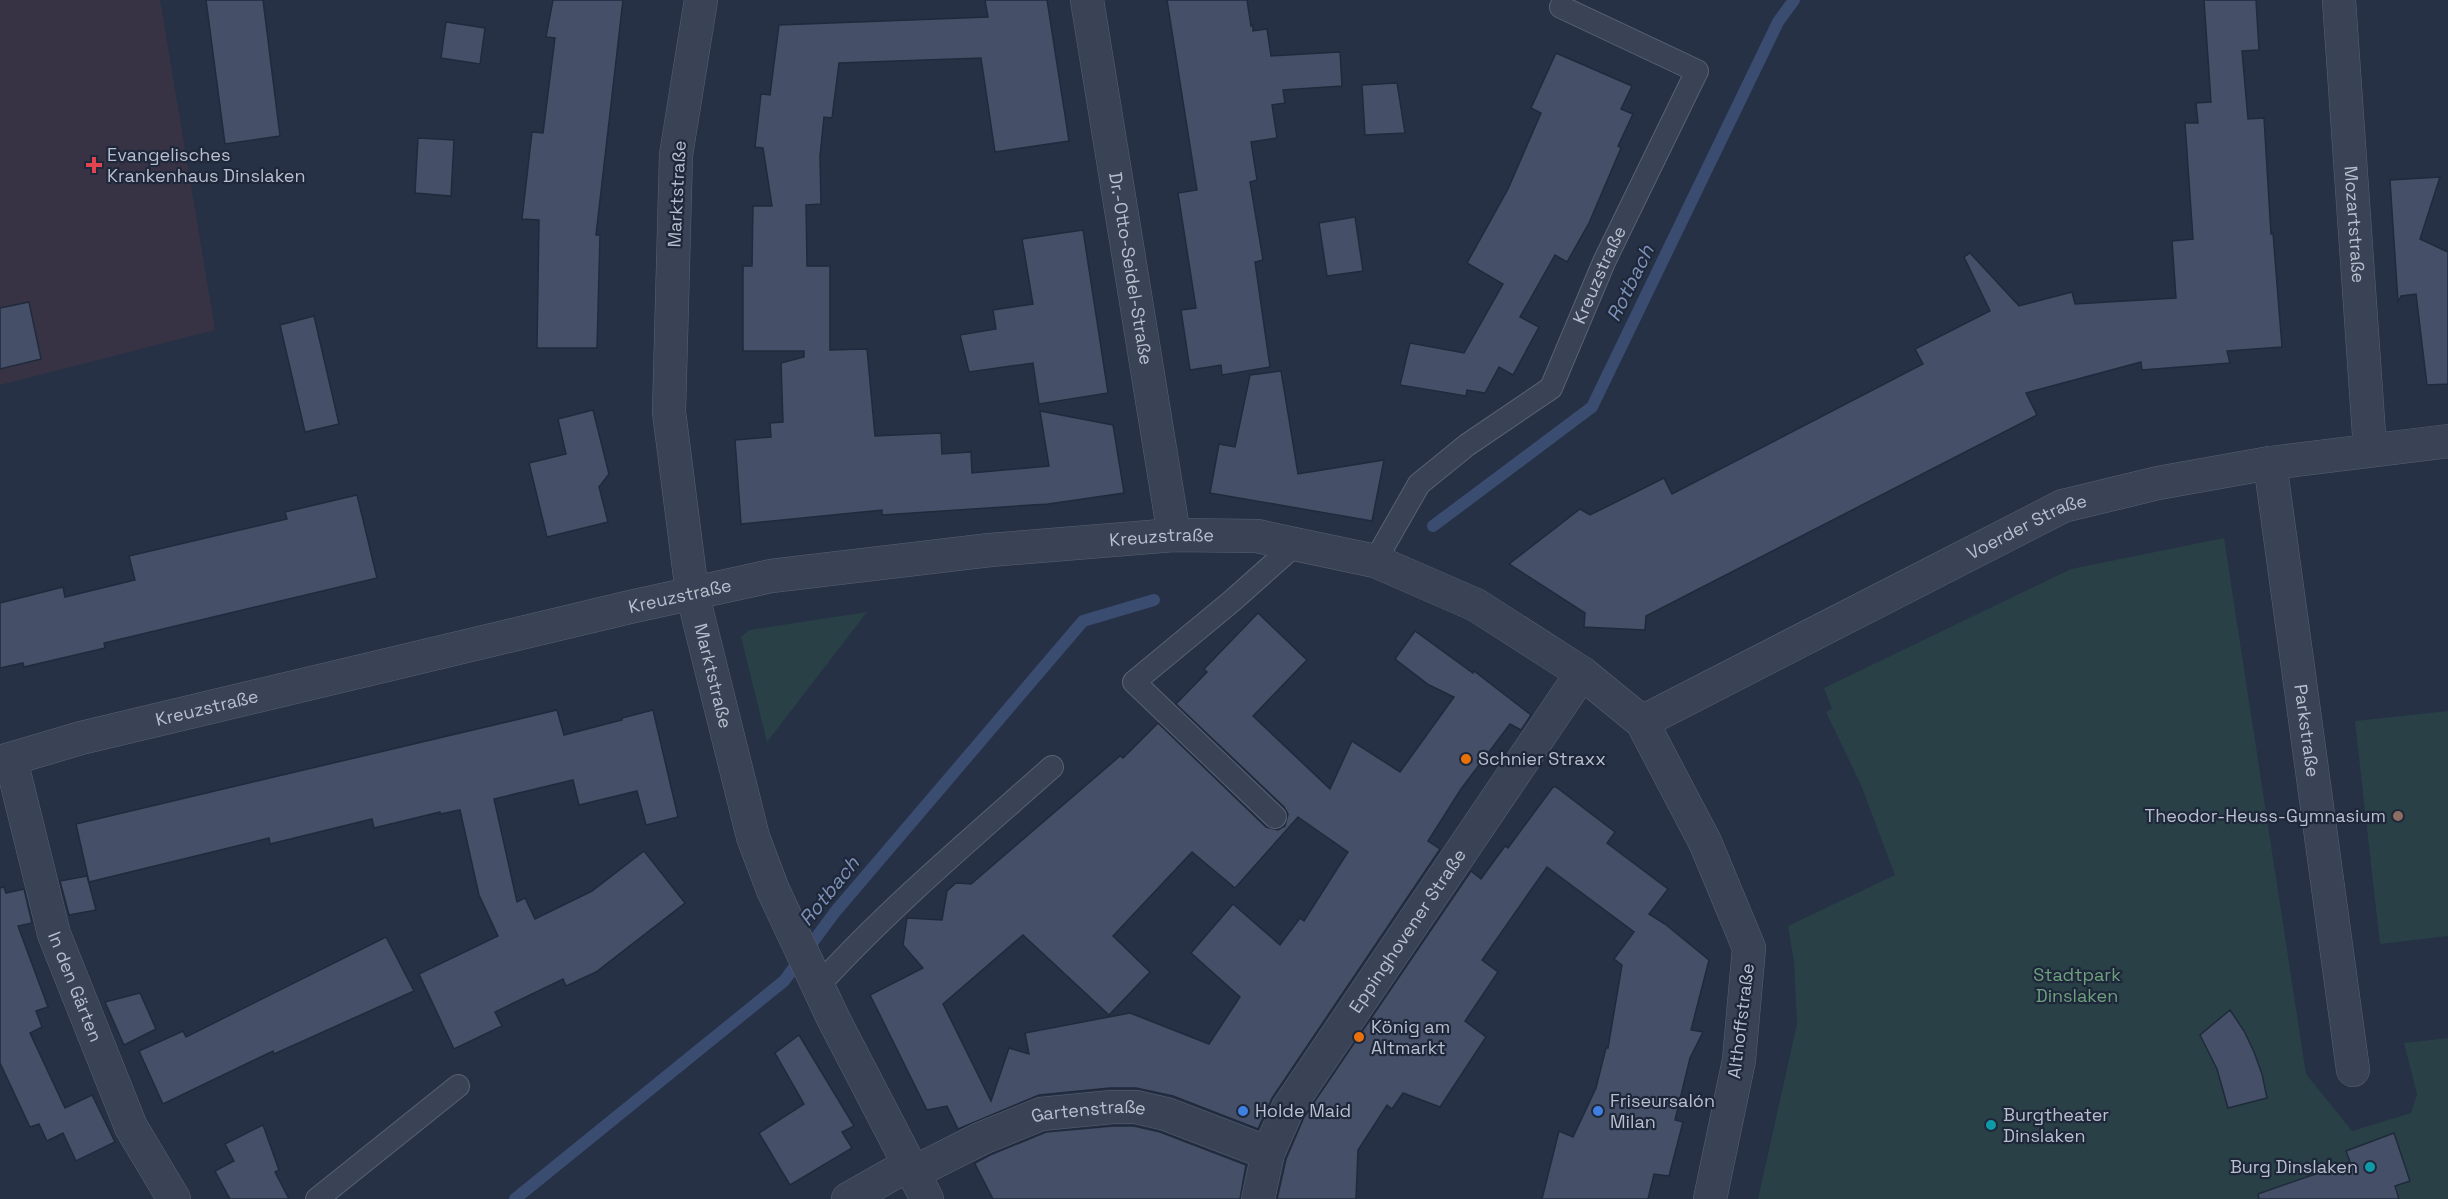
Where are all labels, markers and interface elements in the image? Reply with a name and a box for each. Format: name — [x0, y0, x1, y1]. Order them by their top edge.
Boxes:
street label: Marktstraße — [662, 140, 691, 248]
place label: Evangelisches Krankenhaus Dinslaken — [107, 143, 306, 187]
marker: Evangelisches Krankenhaus Dinslaken — [85, 156, 103, 174]
street label: Mozartstraße — [2339, 165, 2371, 284]
street label: Dr.-Otto-Seidel-Straße — [1104, 170, 1158, 366]
street label: Kreuzstraße — [1567, 222, 1631, 327]
water label: Rotbach — [1600, 240, 1660, 326]
street label: Voerder Straße — [1963, 489, 2089, 564]
street label: Kreuzstraße — [1108, 523, 1214, 551]
street label: Kreuzstraße — [626, 573, 734, 618]
street label: Marktstraße — [689, 621, 737, 730]
street label: Parkstraße — [2289, 683, 2325, 778]
street label: Kreuzstraße — [153, 684, 261, 731]
place label: Schnier Straxx — [1478, 747, 1606, 770]
marker: Schnier Straxx — [1459, 752, 1473, 766]
place label: Theodor-Heuss-Gymnasium — [2145, 804, 2386, 827]
marker: Theodor-Heuss-Gymnasium — [2391, 809, 2405, 823]
street label: Eppinghovener Straße — [1344, 844, 1471, 1017]
water label: Rotbach — [793, 850, 865, 931]
street label: In den Gärten — [43, 928, 108, 1045]
street label: Althoffstraße — [1722, 962, 1759, 1080]
park label: Stadtpark Dinslaken — [2033, 963, 2121, 1007]
place label: König am Altmarkt — [1371, 1015, 1450, 1059]
marker: König am Altmarkt — [1352, 1030, 1366, 1044]
place label: Friseursalón Milan — [1610, 1089, 1715, 1133]
street label: Gartenstraße — [1028, 1095, 1149, 1128]
place label: Holde Maid — [1255, 1099, 1351, 1122]
place label: Burgtheater Dinslaken — [2003, 1103, 2109, 1147]
marker: Holde Maid — [1236, 1104, 1250, 1118]
marker: Friseursalón Milan — [1591, 1104, 1605, 1118]
marker: Burgtheater Dinslaken — [1984, 1118, 1998, 1132]
place label: Burg Dinslaken — [2230, 1155, 2358, 1178]
marker: Burg Dinslaken — [2363, 1160, 2377, 1174]

